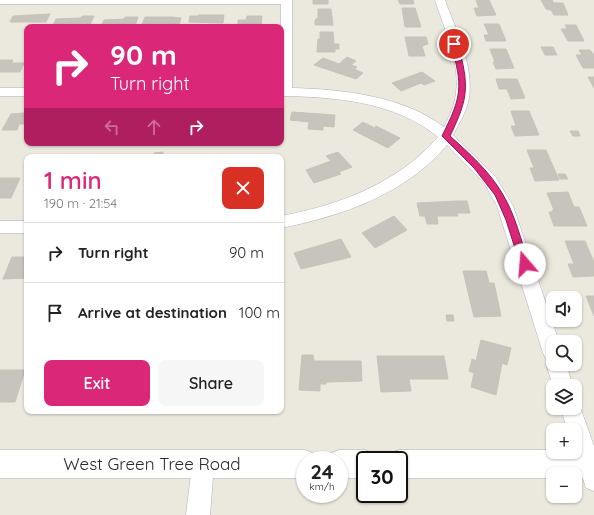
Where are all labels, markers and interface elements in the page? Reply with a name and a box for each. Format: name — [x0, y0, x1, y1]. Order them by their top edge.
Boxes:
pin — [437, 27, 471, 61]
icon: arrive — [443, 33, 465, 55]
text: 90 m — [110, 37, 177, 72]
icon: right — [44, 40, 96, 92]
text: Turn right — [110, 72, 190, 95]
icon: left — [101, 116, 123, 138]
icon: ahead — [143, 116, 165, 138]
icon: right — [185, 116, 207, 138]
text: 1 min — [44, 165, 102, 195]
button: close — [222, 167, 264, 209]
text: 190 m · 21:54 — [44, 195, 117, 211]
icon: right — [44, 242, 66, 264]
text: Turn right — [78, 243, 149, 262]
text: 90 m — [229, 243, 264, 262]
position arrow — [504, 243, 546, 285]
map controls — [546, 291, 582, 503]
button: sound — [546, 291, 582, 327]
icon: arrive — [44, 302, 66, 324]
text: Arrive at destination — [78, 303, 227, 322]
text: 100 m — [239, 303, 280, 322]
button: search — [546, 335, 582, 371]
button: Exit — [44, 360, 150, 406]
button: Share — [158, 360, 264, 406]
button: layers — [546, 379, 582, 415]
button: + — [546, 423, 582, 459]
speed limit sign: 30 — [356, 451, 408, 503]
street label: West Green Tree Road — [63, 453, 241, 474]
text: 24 — [310, 459, 334, 484]
button: − — [546, 467, 582, 503]
text: km/h — [309, 480, 335, 493]

